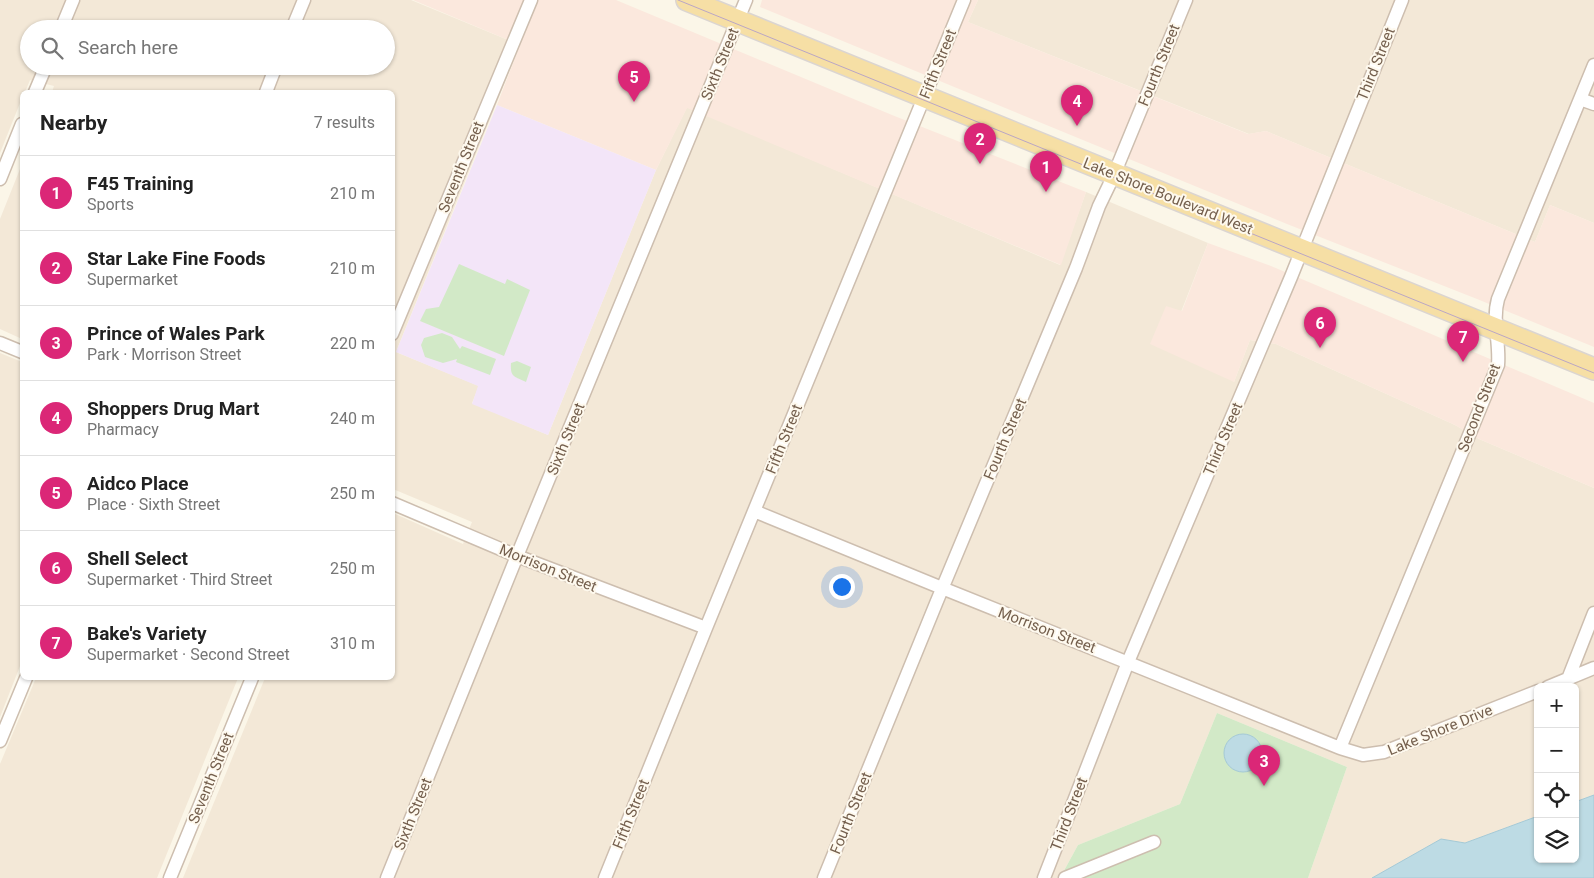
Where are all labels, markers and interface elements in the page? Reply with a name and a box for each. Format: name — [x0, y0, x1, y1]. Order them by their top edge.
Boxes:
search box — [20, 20, 395, 75]
street label: Fourth Street — [1134, 21, 1184, 109]
street label: Sixth Street — [697, 25, 743, 103]
street label: Third Street — [1353, 25, 1399, 103]
street label: Fifth Street — [916, 26, 960, 102]
icon: search — [38, 34, 66, 62]
text: Search here — [78, 36, 178, 59]
pin: 5 — [618, 61, 650, 102]
pin: 4 — [1061, 85, 1093, 126]
text: Nearby — [40, 111, 107, 135]
text: 7 results — [314, 113, 375, 132]
street label: Seventh Street — [435, 119, 487, 215]
pin: 2 — [964, 123, 996, 164]
pin: 1 — [1030, 151, 1062, 192]
street label: Lake Shore Boulevard West — [1080, 154, 1256, 238]
text: F45 Training — [87, 172, 194, 195]
text: 1 — [51, 184, 61, 203]
text: 210 m — [330, 184, 375, 203]
text: Sports — [87, 195, 134, 214]
text: Star Lake Fine Foods — [87, 247, 266, 270]
text: 2 — [51, 259, 61, 278]
text: 210 m — [330, 259, 375, 278]
text: Supermarket — [87, 270, 178, 289]
pin: 6 — [1304, 307, 1336, 348]
pin: 7 — [1447, 321, 1479, 362]
text: Prince of Wales Park — [87, 322, 265, 345]
text: 3 — [51, 334, 61, 353]
text: 220 m — [330, 334, 375, 353]
text: Park · Morrison Street — [87, 345, 242, 364]
street label: Second Street — [1454, 361, 1504, 455]
street label: Fourth Street — [980, 395, 1030, 483]
text: Shoppers Drug Mart — [87, 397, 259, 420]
street label: Sixth Street — [543, 400, 589, 478]
street label: Third Street — [1200, 400, 1246, 478]
street label: Fifth Street — [762, 401, 806, 477]
text: 4 — [51, 409, 61, 428]
text: 240 m — [330, 409, 375, 428]
text: Pharmacy — [87, 420, 159, 439]
text: Aidco Place — [87, 472, 188, 495]
text: 5 — [51, 484, 61, 503]
text: 250 m — [330, 484, 375, 503]
text: Place · Sixth Street — [87, 495, 220, 514]
street label: Morrison Street — [497, 540, 599, 596]
text: Shell Select — [87, 547, 188, 570]
text: 6 — [51, 559, 61, 578]
text: 250 m — [330, 559, 375, 578]
text: Supermarket · Third Street — [87, 570, 273, 589]
your location — [829, 574, 855, 600]
street label: Morrison Street — [996, 603, 1099, 657]
text: Bake's Variety — [87, 622, 207, 645]
text: 7 — [51, 634, 61, 653]
text: 310 m — [330, 634, 375, 653]
text: Supermarket · Second Street — [87, 645, 290, 664]
map controls — [1534, 683, 1579, 863]
button: + — [1534, 683, 1579, 728]
street label: Lake Shore Drive — [1385, 701, 1495, 759]
button: − — [1534, 728, 1579, 773]
street label: Seventh Street — [185, 730, 237, 826]
pin: 3 — [1248, 745, 1280, 786]
street label: Fourth Street — [826, 769, 876, 857]
button: locate — [1534, 773, 1579, 818]
street label: Third Street — [1047, 774, 1091, 853]
street label: Sixth Street — [390, 775, 436, 853]
street label: Fifth Street — [609, 776, 653, 852]
button: layers — [1534, 818, 1579, 863]

